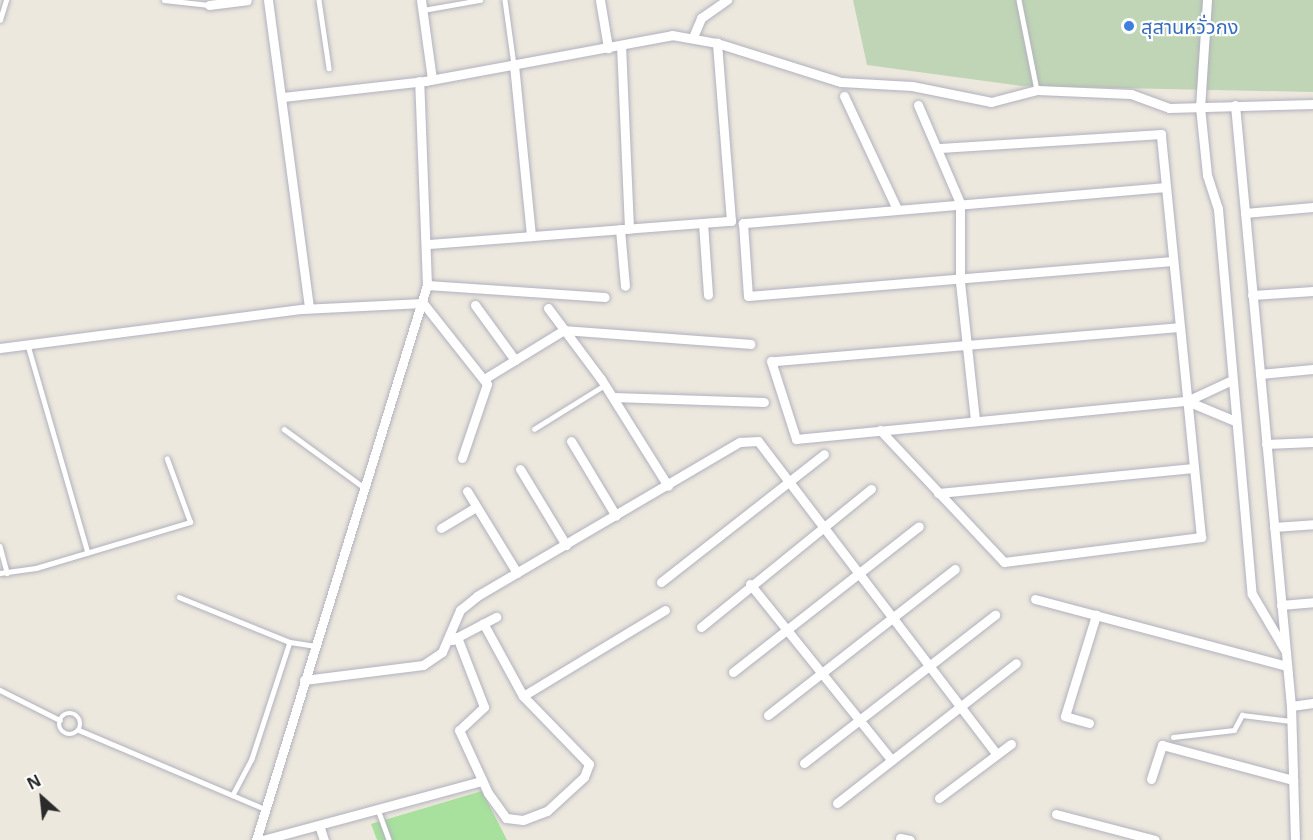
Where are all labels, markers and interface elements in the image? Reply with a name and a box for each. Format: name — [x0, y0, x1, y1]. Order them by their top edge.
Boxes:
place label: สุสานหวั่วกง — [1141, 14, 1238, 38]
marker: สุสานหวั่วกง — [1122, 19, 1136, 33]
north arrow — [12, 768, 72, 828]
text: N — [23, 769, 45, 795]

